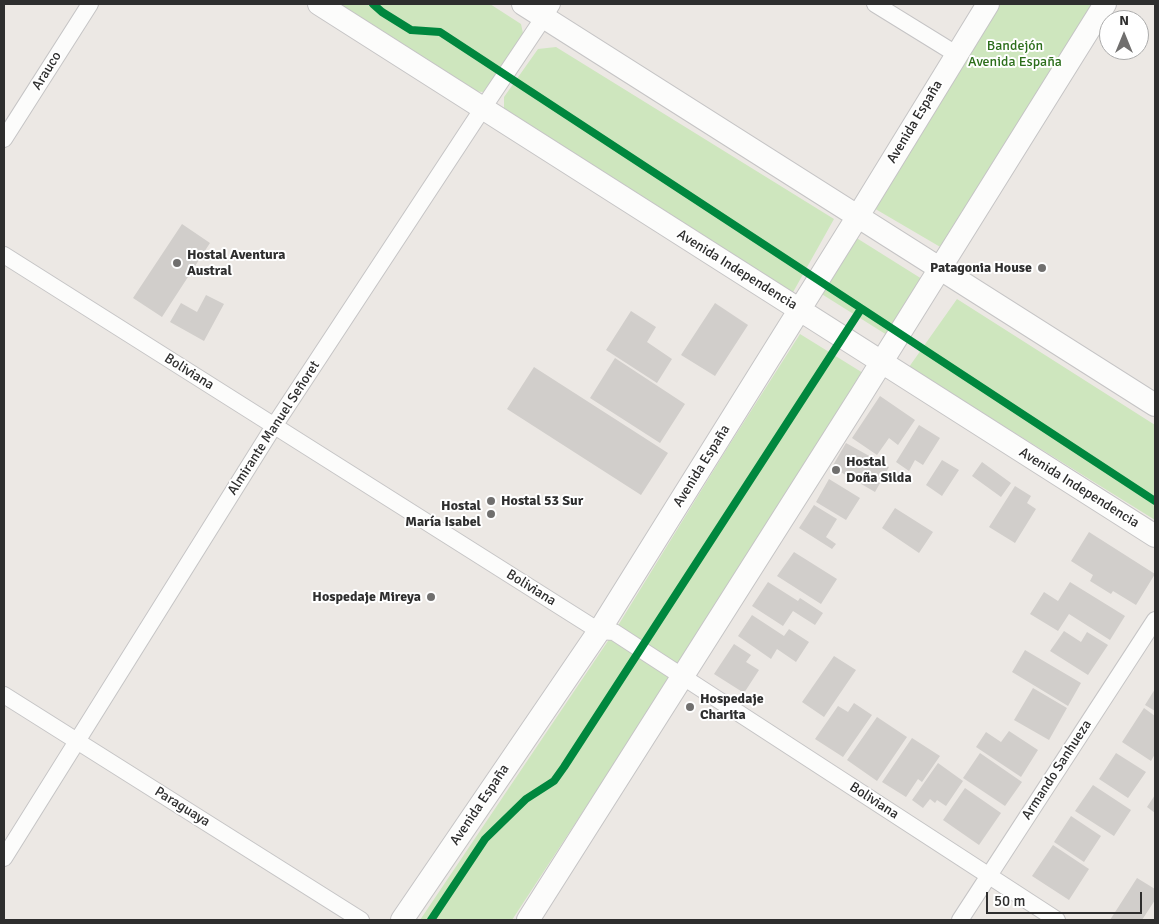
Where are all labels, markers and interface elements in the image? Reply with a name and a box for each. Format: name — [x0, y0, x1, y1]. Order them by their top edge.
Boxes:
north arrow — [1099, 10, 1149, 60]
text: N — [1119, 12, 1129, 29]
park label: Bandejón Avenida España — [968, 38, 1062, 70]
street label: Arauco — [29, 49, 65, 93]
street label: Avenida España — [884, 77, 946, 167]
street label: Avenida Independencia — [674, 226, 800, 314]
place label: Hostal Aventura Austral — [187, 247, 285, 280]
marker: Hostal Aventura Austral — [171, 257, 183, 269]
place label: Patagonia House — [930, 260, 1032, 276]
marker: Patagonia House — [1036, 262, 1048, 274]
street label: Boliviana — [161, 350, 217, 394]
street label: Almirante Manuel Señoret — [224, 358, 324, 498]
street label: Avenida España — [670, 422, 734, 510]
street label: Avenida Independencia — [1016, 444, 1142, 532]
place label: Hostal Doña Silda — [846, 454, 912, 487]
marker: Hostal Doña Silda — [830, 464, 842, 476]
place label: Hostal 53 Sur — [501, 493, 583, 509]
marker: Hostal 53 Sur — [485, 495, 497, 507]
place label: Hostal María Isabel — [405, 498, 481, 530]
marker: Hostal María Isabel — [485, 508, 497, 520]
street label: Boliviana — [503, 566, 559, 610]
place label: Hospedaje Mireya — [312, 589, 421, 605]
marker: Hospedaje Mireya — [425, 591, 437, 603]
place label: Hospedaje Charita — [700, 691, 764, 724]
marker: Hospedaje Charita — [684, 701, 696, 713]
street label: Armando Sanhueza — [1019, 717, 1095, 823]
street label: Avenida España — [447, 761, 513, 849]
street label: Boliviana — [846, 779, 902, 823]
street label: Paraguaya — [151, 783, 213, 831]
scale bar — [989, 882, 1145, 914]
text: 50 m — [994, 892, 1025, 910]

